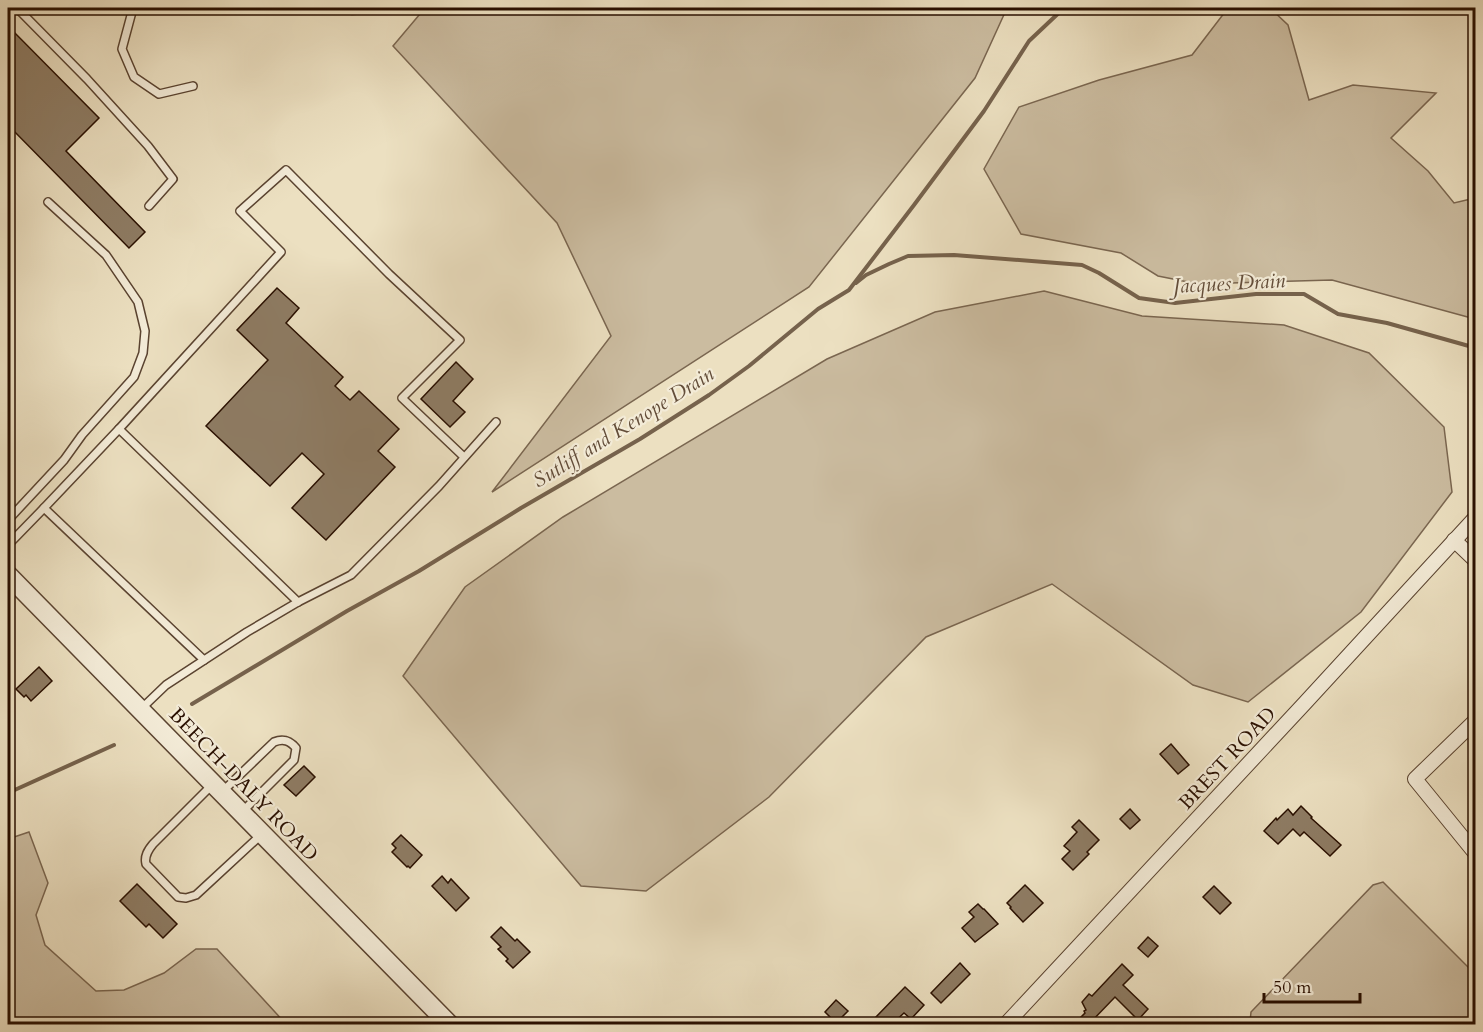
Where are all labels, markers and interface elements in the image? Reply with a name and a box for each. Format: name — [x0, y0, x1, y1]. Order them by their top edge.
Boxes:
water label: Jacques Drain — [1167, 266, 1287, 301]
water label: Sutliff and Kenope Drain — [527, 359, 720, 495]
street label: BREST ROAD — [1173, 701, 1282, 816]
street label: BEECH-DALY ROAD — [163, 702, 324, 867]
scale bar — [1264, 966, 1360, 1004]
text: 50 m — [1273, 975, 1312, 1000]

